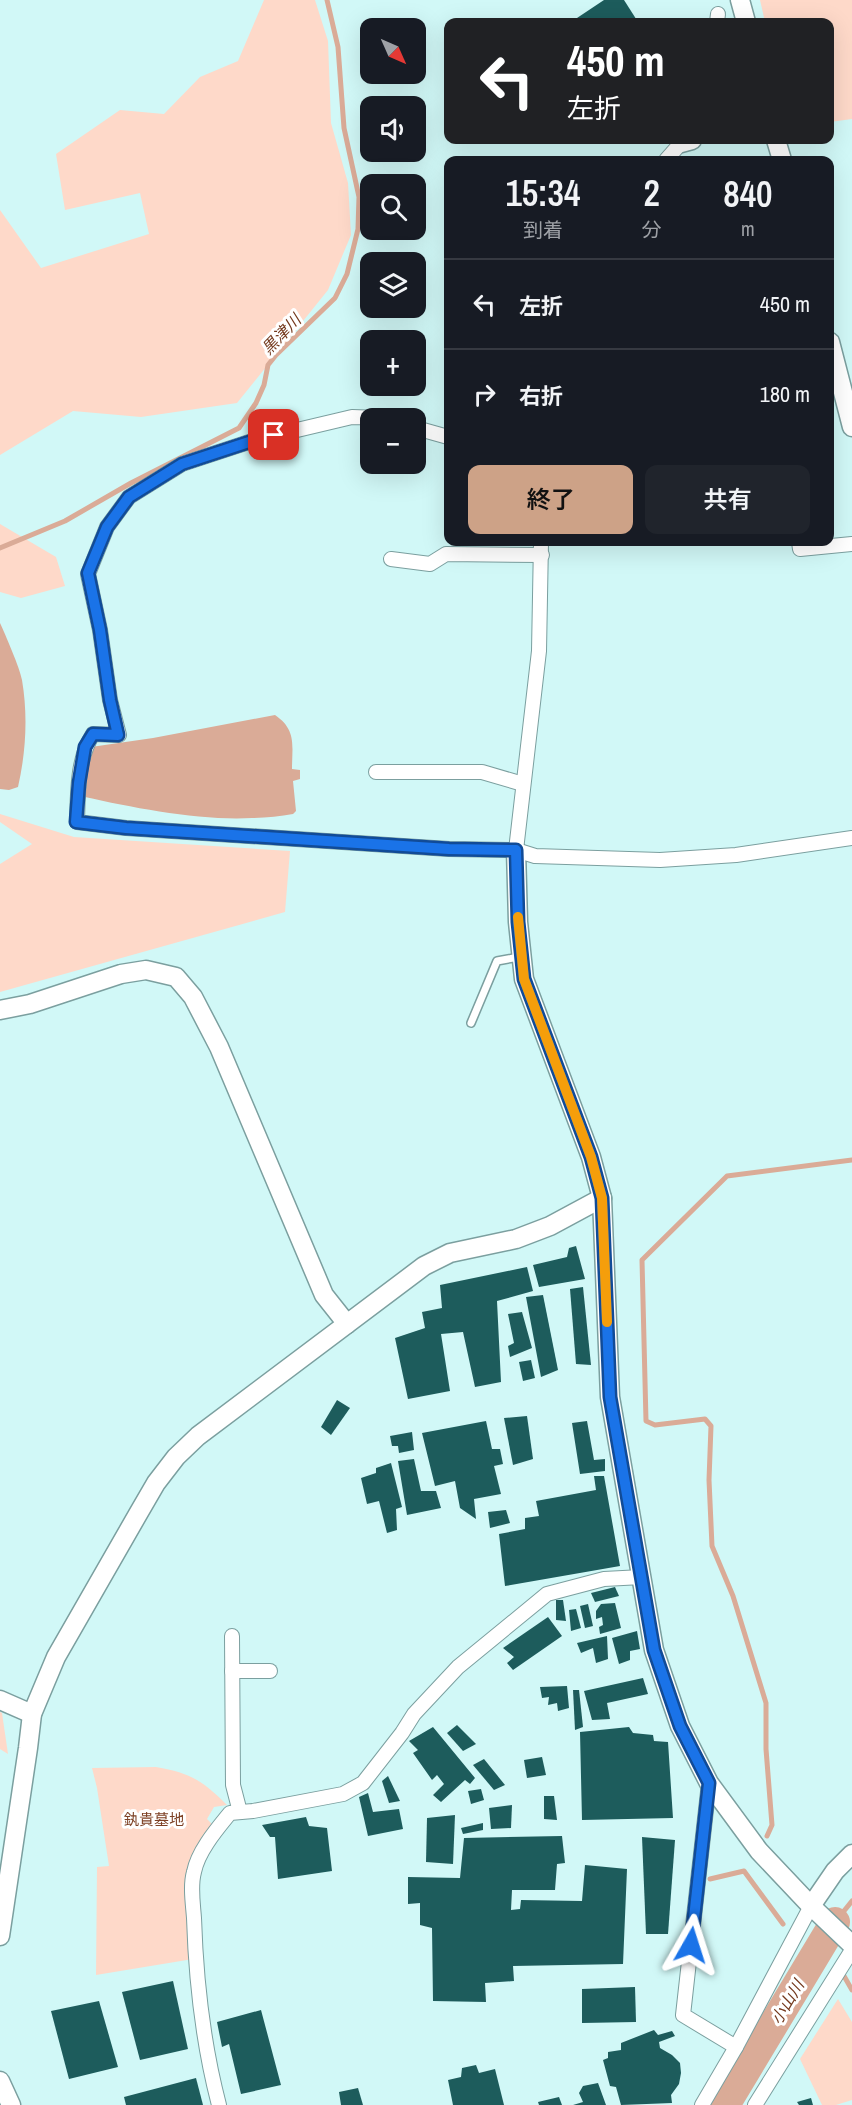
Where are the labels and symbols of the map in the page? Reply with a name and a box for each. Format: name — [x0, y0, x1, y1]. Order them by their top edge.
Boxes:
north arrow — [360, 18, 426, 84]
water label: 黒津川 — [256, 308, 307, 359]
pin — [248, 409, 299, 460]
park label: 釻貴墓地 — [124, 1809, 184, 1830]
position arrow — [659, 1913, 723, 1977]
water label: 小山川 — [765, 1974, 810, 2028]

